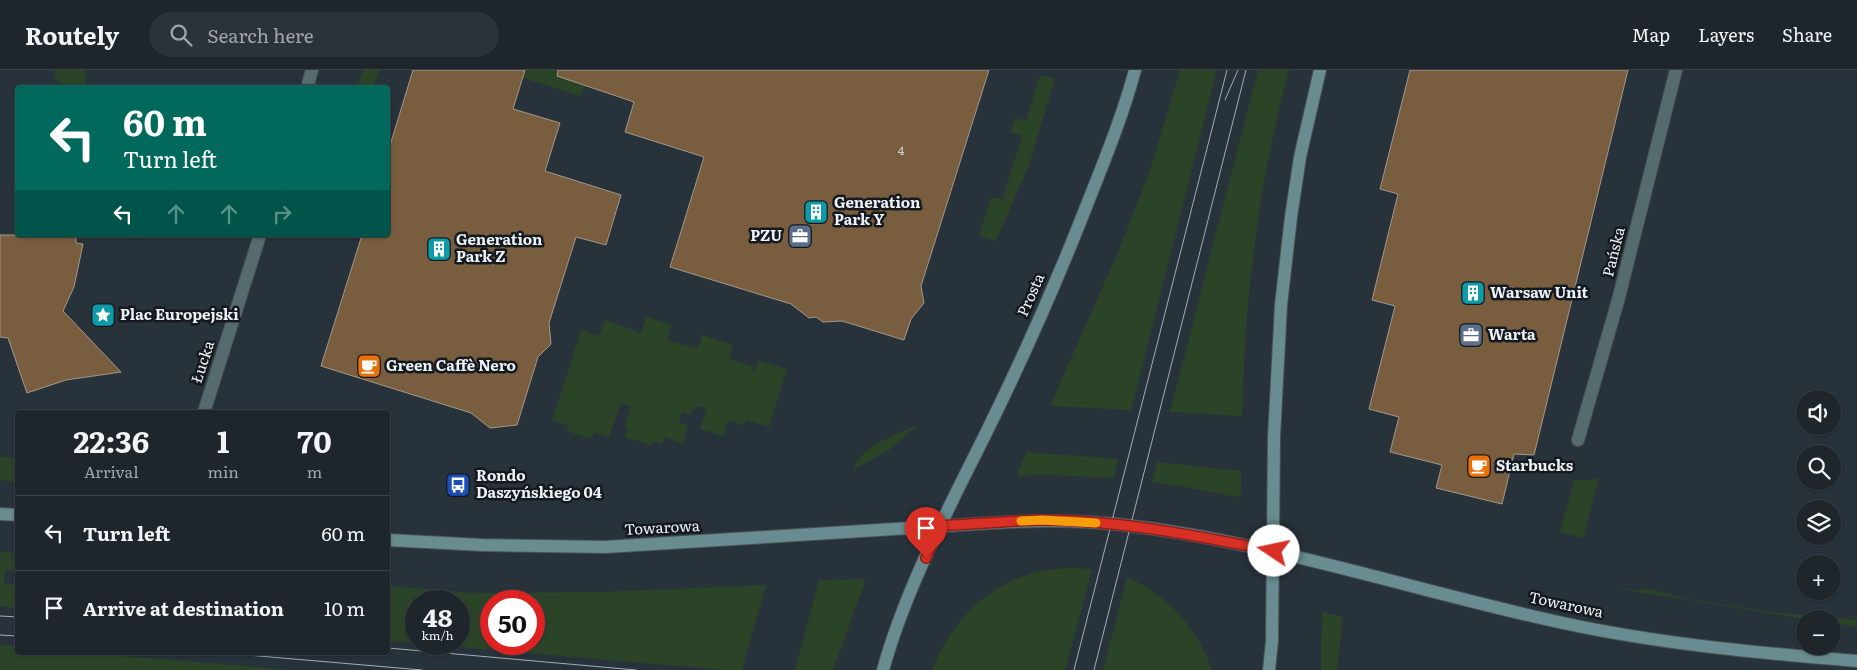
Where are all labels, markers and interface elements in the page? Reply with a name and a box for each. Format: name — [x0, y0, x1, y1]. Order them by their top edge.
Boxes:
search box — [149, 12, 499, 57]
text: Routely — [25, 17, 119, 52]
icon: search — [167, 21, 195, 49]
text: Search here — [207, 21, 314, 49]
text: Map — [1632, 21, 1670, 48]
text: Layers — [1698, 21, 1754, 48]
text: Share — [1782, 21, 1832, 48]
text: 60 m — [123, 95, 207, 147]
icon: left — [40, 105, 105, 170]
house number: 4 — [898, 141, 905, 159]
text: Turn left — [123, 142, 217, 175]
place label: Generation Park Y — [834, 190, 921, 230]
building icon: Generation Park Y — [803, 199, 829, 225]
icon: left — [109, 200, 137, 228]
icon: ahead — [162, 200, 190, 228]
icon: ahead — [215, 200, 243, 228]
icon: right — [268, 200, 296, 228]
place label: PZU — [750, 223, 782, 246]
office icon: PZU — [787, 223, 813, 249]
street label: Pańska — [1595, 223, 1630, 279]
place label: Generation Park Z — [456, 227, 543, 267]
building icon: Generation Park Z — [426, 236, 452, 262]
street label: Prosta — [1010, 268, 1050, 320]
building icon: Warsaw Unit — [1460, 280, 1486, 306]
place label: Warsaw Unit — [1490, 280, 1589, 303]
place icon: Plac Europejski — [90, 302, 116, 328]
place label: Plac Europejski — [120, 302, 239, 325]
office icon: Warta — [1458, 322, 1484, 348]
place label: Warta — [1488, 322, 1536, 345]
street label: Łucka — [184, 336, 219, 386]
cafe icon: Green Caffè Nero — [356, 353, 382, 379]
place label: Green Caffè Nero — [386, 353, 516, 376]
map controls — [1796, 390, 1841, 655]
button: sound — [1796, 390, 1841, 435]
text: 22:36 — [73, 418, 149, 462]
text: 1 — [217, 418, 229, 462]
text: 70 — [297, 418, 332, 462]
button: search — [1796, 445, 1841, 490]
cafe icon: Starbucks — [1466, 453, 1492, 479]
place label: Starbucks — [1496, 453, 1574, 476]
text: Arrival — [84, 459, 139, 483]
text: min — [207, 459, 239, 483]
text: m — [307, 459, 322, 483]
place label: Rondo Daszyńskiego 04 — [476, 463, 602, 503]
bus stop icon: Rondo Daszyńskiego 04 — [445, 472, 471, 498]
button: layers — [1796, 500, 1841, 545]
pin — [905, 507, 947, 558]
street label: Towarowa — [623, 513, 701, 540]
icon: arrive — [912, 514, 940, 542]
icon: left — [40, 519, 68, 547]
text: Turn left — [83, 519, 170, 547]
text: 60 m — [322, 519, 365, 547]
position arrow — [1247, 524, 1299, 576]
button: + — [1796, 555, 1841, 600]
street label: Towarowa — [1527, 584, 1607, 623]
speed limit sign: 50 — [480, 590, 545, 655]
icon: arrive — [40, 594, 68, 622]
text: Arrive at destination — [83, 594, 284, 622]
text: 10 m — [324, 594, 365, 622]
text: 48 — [423, 598, 452, 635]
button: − — [1796, 610, 1841, 655]
text: km/h — [422, 626, 453, 644]

